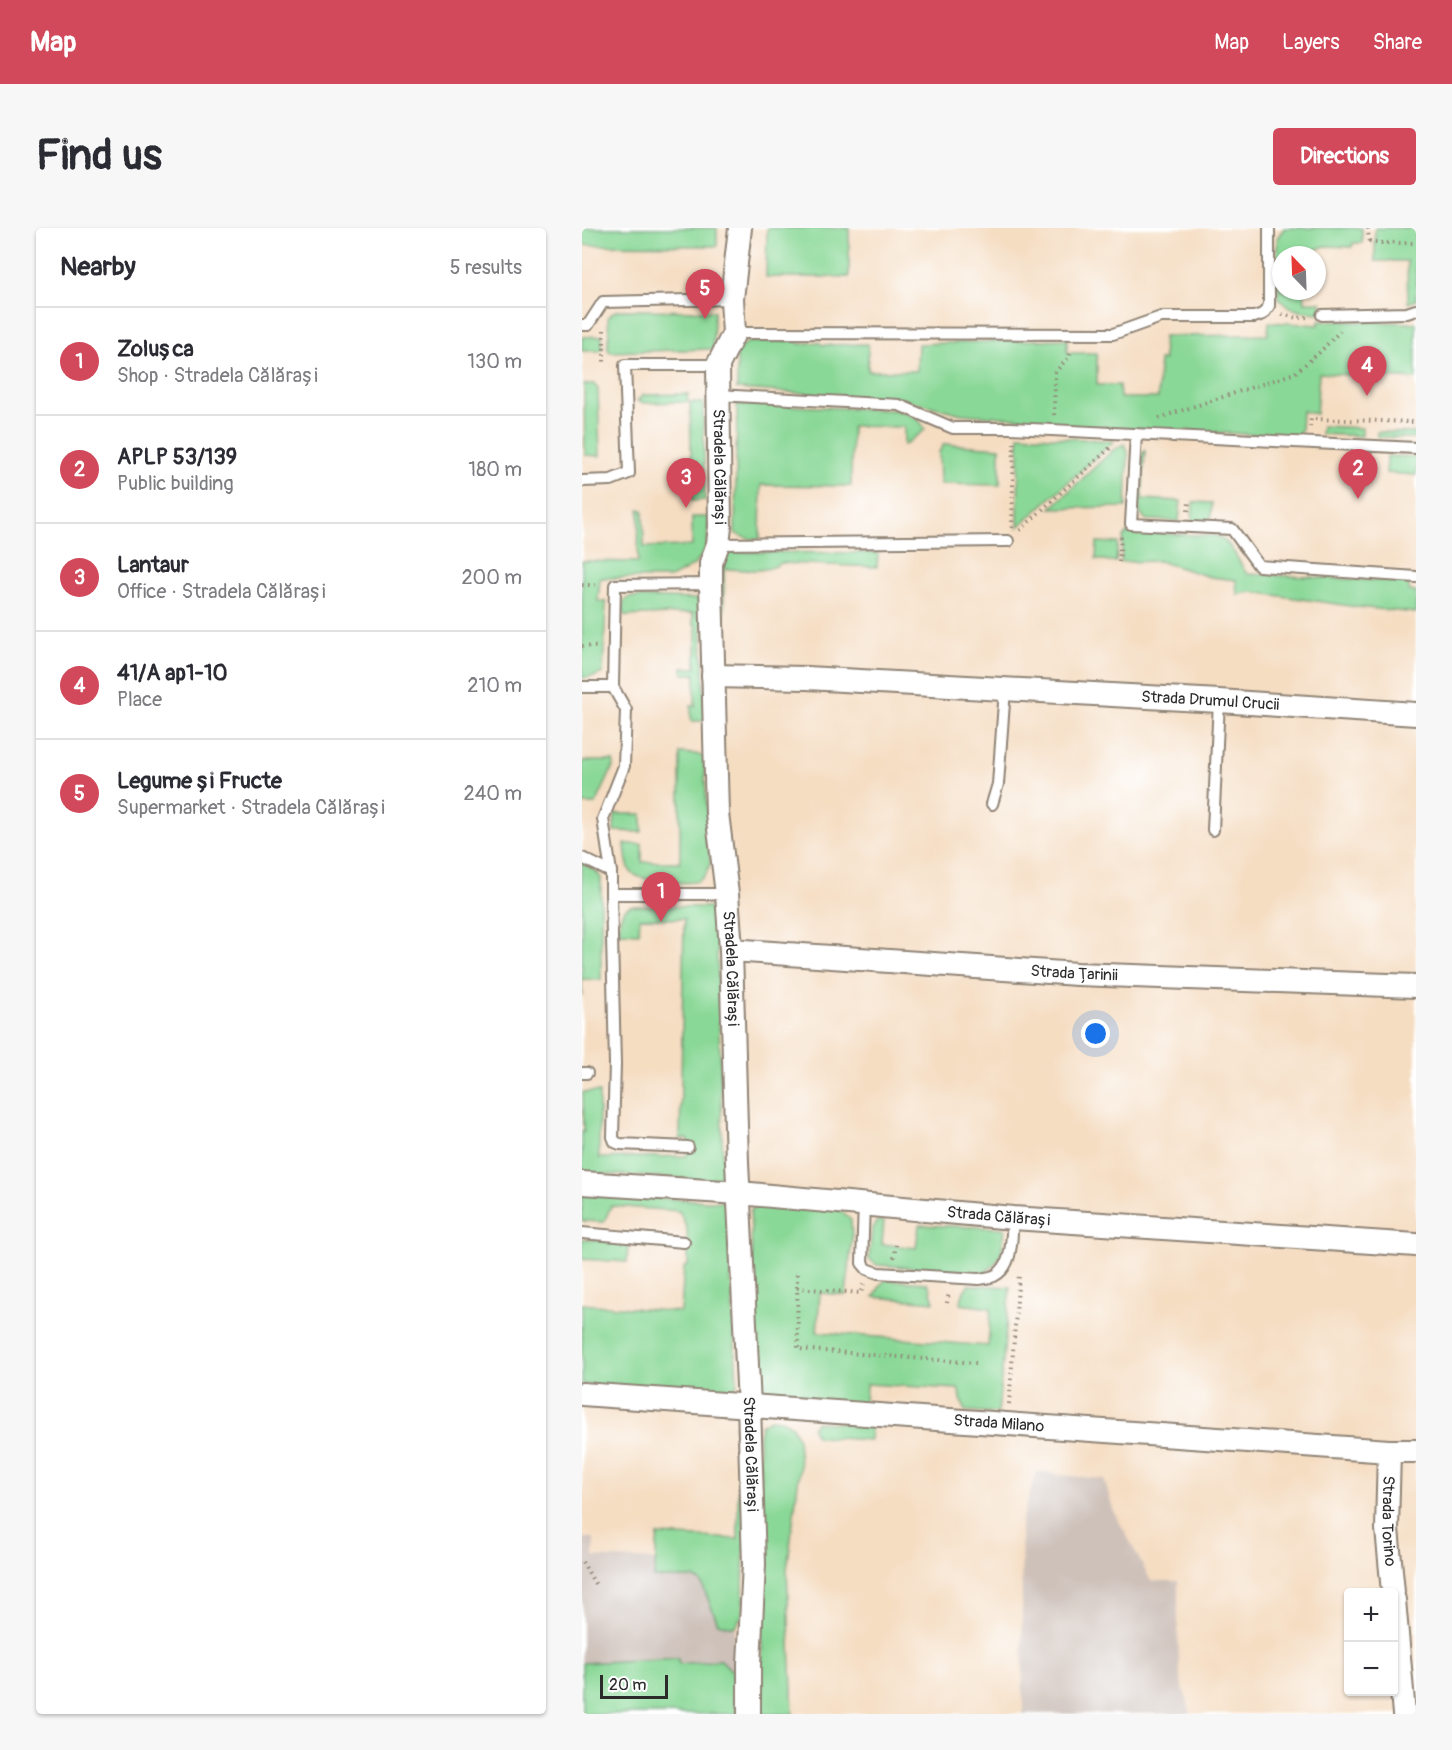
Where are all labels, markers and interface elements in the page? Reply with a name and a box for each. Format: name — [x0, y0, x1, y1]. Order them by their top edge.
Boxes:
text: Map — [30, 25, 76, 60]
text: Map — [1214, 29, 1249, 56]
text: Layers — [1282, 29, 1340, 56]
text: Share — [1373, 29, 1422, 56]
button: Directions — [1273, 128, 1416, 185]
text: Find us — [36, 130, 162, 182]
north arrow — [1272, 246, 1326, 300]
text: Nearby — [60, 251, 136, 283]
text: 5 results — [450, 255, 522, 280]
pin: 5 — [686, 270, 724, 319]
text: Zolușca — [117, 335, 194, 363]
pin: 4 — [1348, 346, 1386, 396]
text: 1 — [76, 349, 83, 374]
text: 130 m — [467, 349, 522, 374]
text: Shop · Stradela Călărași — [117, 363, 318, 388]
street label: Stradela Călărași — [709, 409, 730, 525]
text: APLP 53/139 — [117, 443, 237, 471]
pin: 2 — [1338, 450, 1378, 499]
text: 2 — [74, 457, 85, 482]
text: 180 m — [468, 457, 522, 482]
pin: 3 — [666, 458, 706, 508]
text: Public building — [117, 471, 233, 496]
text: Lantaur — [117, 551, 189, 579]
text: 3 — [74, 565, 85, 590]
text: 200 m — [461, 565, 522, 590]
text: Office · Stradela Călărași — [117, 579, 326, 604]
text: 41/A ap1-10 — [117, 659, 228, 687]
text: 4 — [74, 673, 85, 698]
text: 210 m — [467, 673, 522, 698]
text: Place — [117, 687, 162, 712]
street label: Strada Drumul Crucii — [1141, 687, 1280, 715]
text: Legume și Fructe — [117, 767, 282, 795]
text: 5 — [74, 781, 85, 806]
text: 240 m — [463, 781, 522, 806]
text: Supermarket · Stradela Călărași — [117, 795, 385, 820]
pin: 1 — [642, 872, 680, 922]
street label: Stradela Călărași — [718, 910, 743, 1027]
street label: Strada Țarinii — [1030, 961, 1118, 985]
your location — [1081, 1019, 1110, 1048]
street label: Strada Călărași — [946, 1202, 1051, 1230]
street label: Stradela Călărași — [739, 1396, 762, 1512]
street label: Strada Milano — [953, 1410, 1045, 1437]
street label: Strada Torino — [1377, 1475, 1401, 1568]
map controls — [1344, 1588, 1398, 1696]
button: + — [1344, 1588, 1398, 1642]
button: − — [1344, 1642, 1398, 1696]
scale bar — [600, 1672, 668, 1700]
text: 20 m — [609, 1675, 647, 1695]

